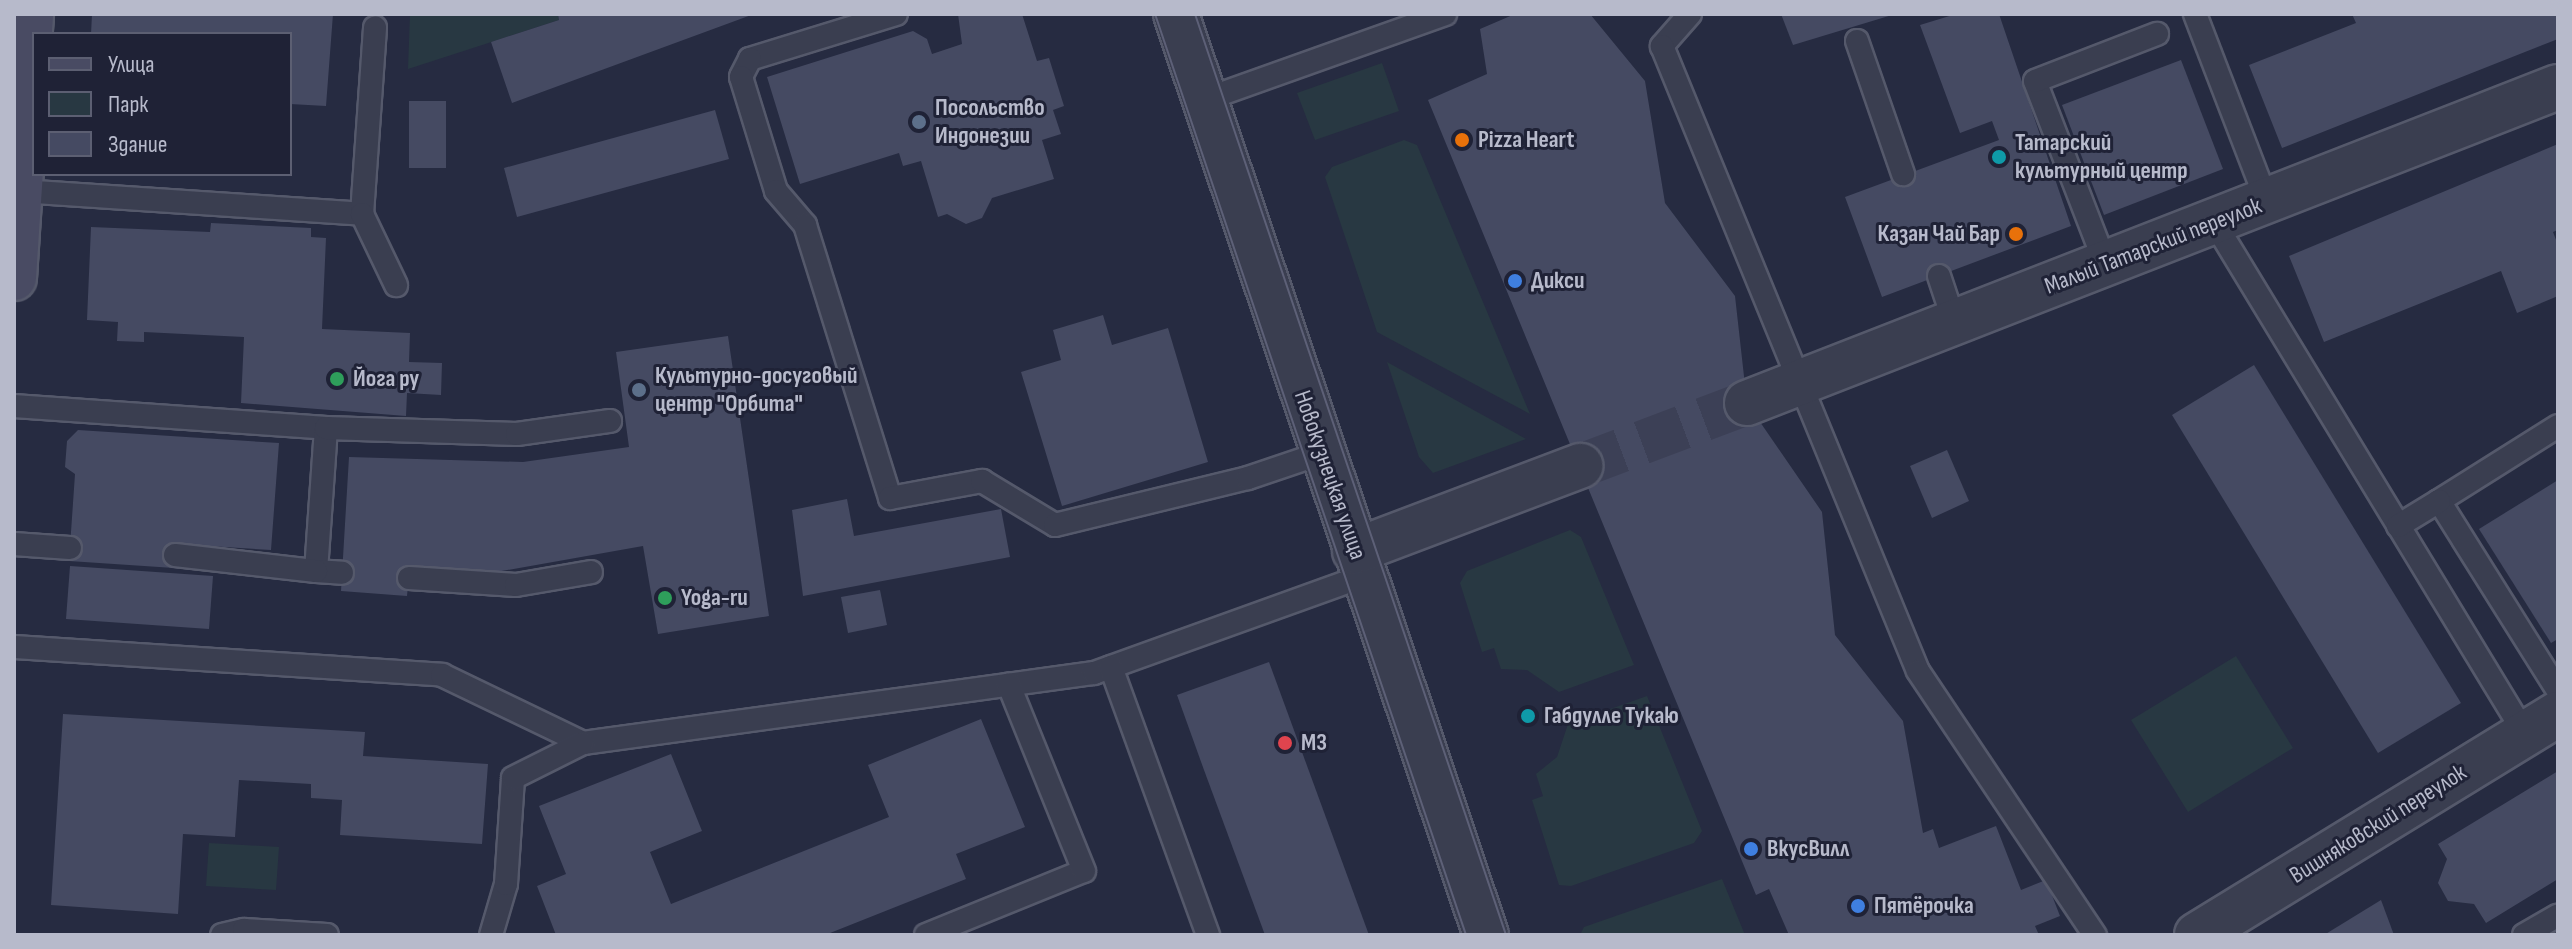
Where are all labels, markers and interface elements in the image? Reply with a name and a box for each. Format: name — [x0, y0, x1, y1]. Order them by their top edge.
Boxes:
legend — [32, 32, 292, 176]
text: Улица — [108, 50, 154, 79]
text: Парк — [108, 90, 148, 119]
place label: Посольство Индонезии — [935, 94, 1045, 150]
marker: Посольство Индонезии — [910, 113, 928, 131]
place label: Pizza Heart — [1478, 126, 1574, 154]
place label: Татарский культурный центр — [2015, 129, 2188, 185]
text: Здание — [108, 130, 167, 159]
marker: Pizza Heart — [1453, 131, 1471, 149]
marker: Татарский культурный центр — [1990, 148, 2008, 166]
street label: Малый Татарский переулок — [2040, 191, 2266, 301]
place label: Казан Чай Бар — [1878, 220, 2000, 248]
marker: Казан Чай Бар — [2007, 225, 2025, 243]
place label: Дикси — [1531, 267, 1585, 295]
marker: Дикси — [1506, 272, 1524, 290]
place label: Культурно-досуговый центр "Орбита" — [655, 362, 858, 418]
place label: Йога ру — [353, 365, 419, 393]
marker: Йога ру — [328, 370, 346, 388]
marker: Культурно-досуговый центр "Орбита" — [630, 381, 648, 399]
street label: Новокузнецкая улица — [1288, 387, 1372, 563]
place label: Yoga-ru — [681, 584, 748, 612]
marker: Yoga-ru — [656, 589, 674, 607]
place label: Габдулле Тукаю — [1544, 702, 1679, 730]
marker: Габдулле Тукаю — [1519, 707, 1537, 725]
place label: М3 — [1301, 729, 1327, 757]
marker: М3 — [1276, 734, 1294, 752]
street label: Вишняковский переулок — [2284, 758, 2472, 890]
place label: ВкусВилл — [1767, 835, 1849, 863]
marker: ВкусВилл — [1742, 840, 1760, 858]
place label: Пятёрочка — [1874, 892, 1974, 920]
marker: Пятёрочка — [1849, 897, 1867, 915]

